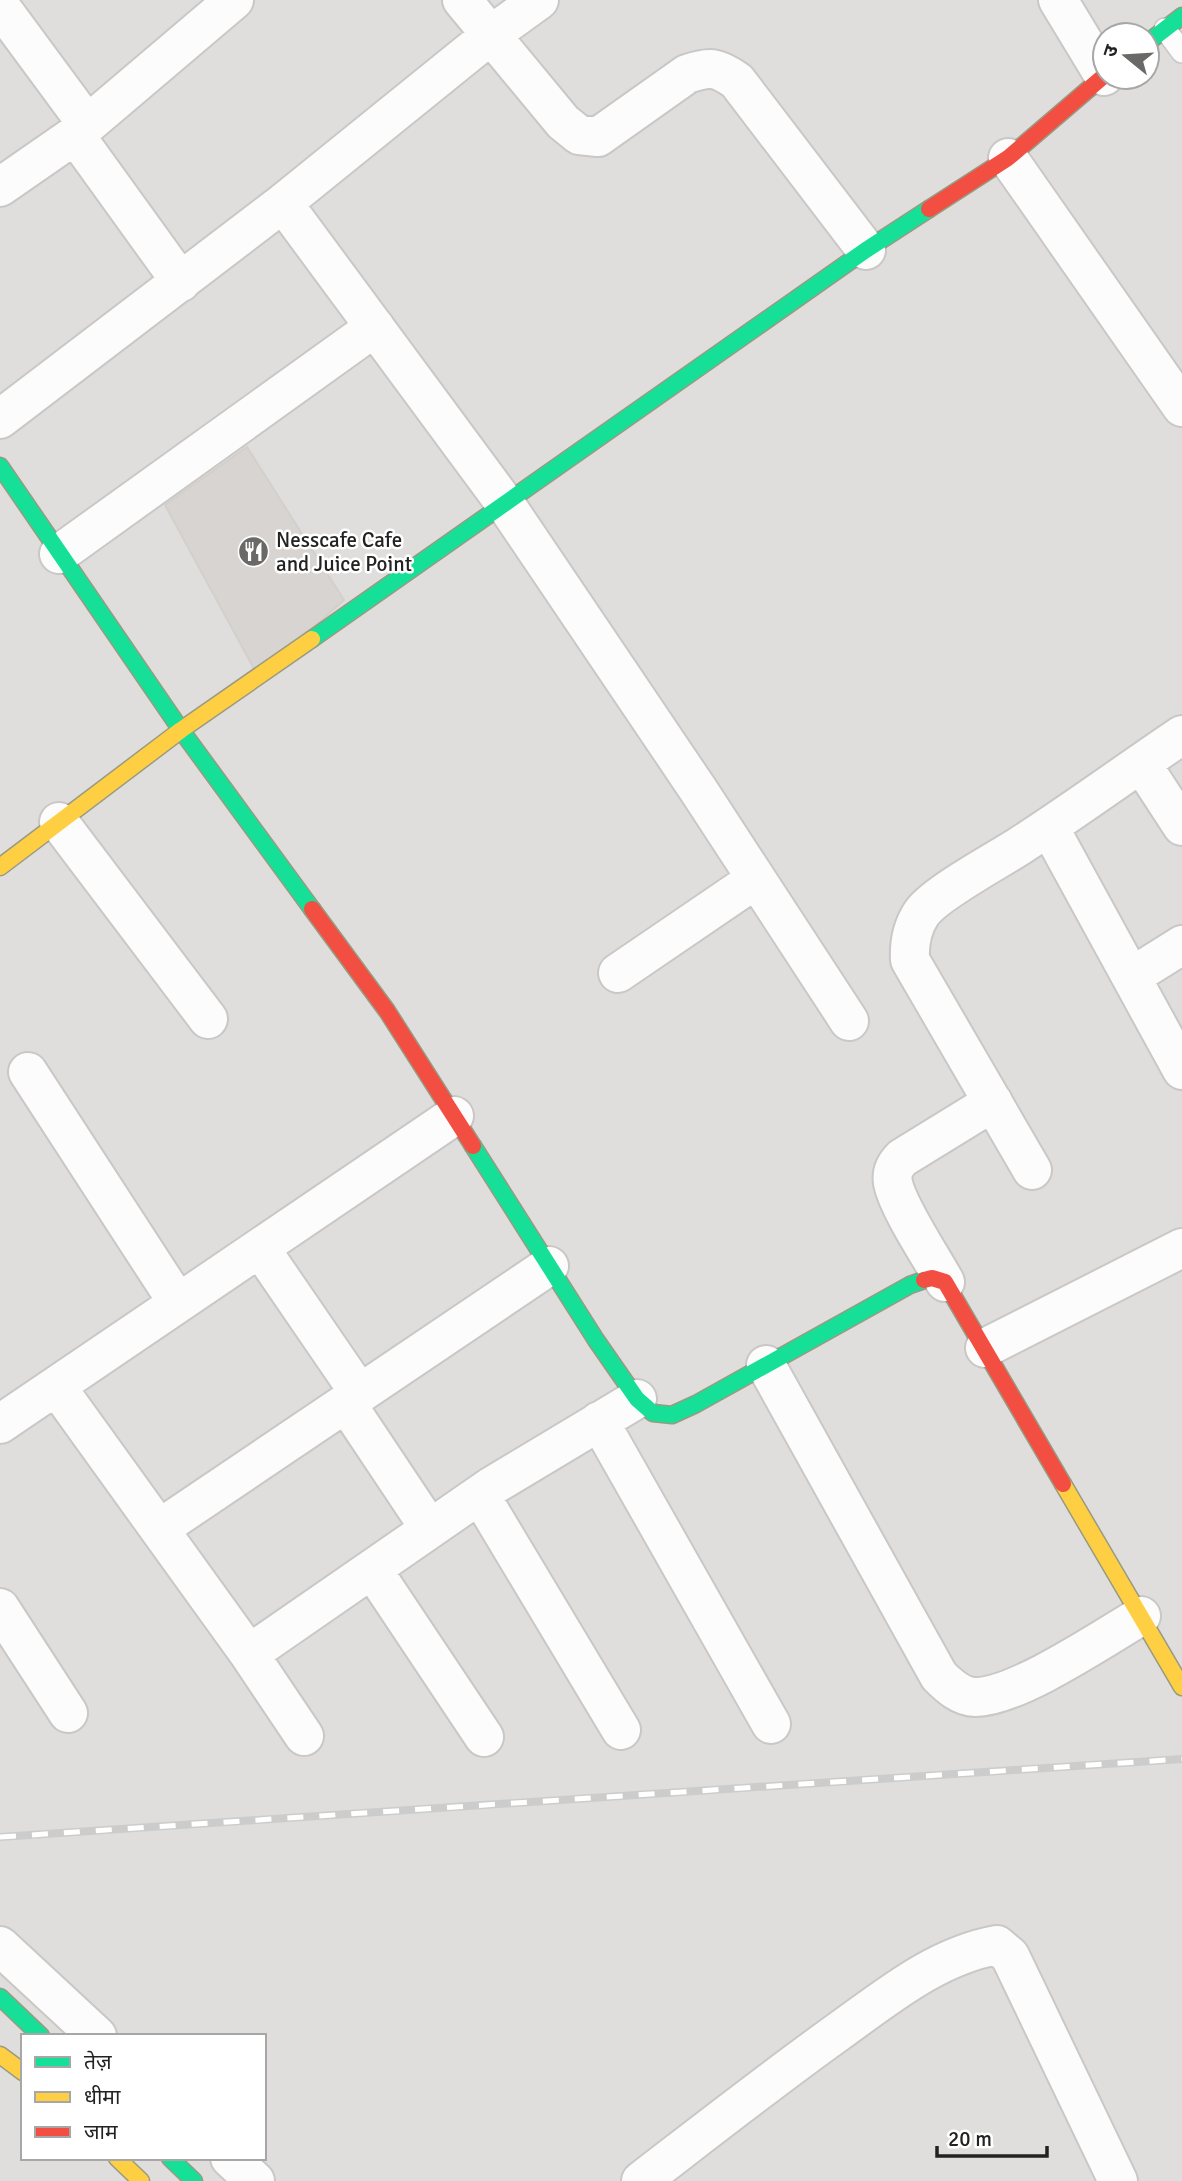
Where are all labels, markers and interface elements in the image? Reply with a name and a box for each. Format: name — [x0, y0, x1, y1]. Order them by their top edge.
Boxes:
north arrow — [1091, 21, 1161, 91]
text: उ — [1098, 41, 1124, 60]
place label: Nesscafe Cafe and Juice Point — [276, 527, 412, 577]
restaurant icon: Nesscafe Cafe and Juice Point — [236, 535, 270, 569]
legend — [21, 2034, 266, 2160]
text: तेज़ — [84, 2049, 112, 2075]
text: धीमा — [84, 2084, 121, 2110]
scale bar — [937, 2114, 1047, 2158]
text: जाम — [84, 2119, 118, 2145]
text: 20 m — [948, 2126, 992, 2152]

